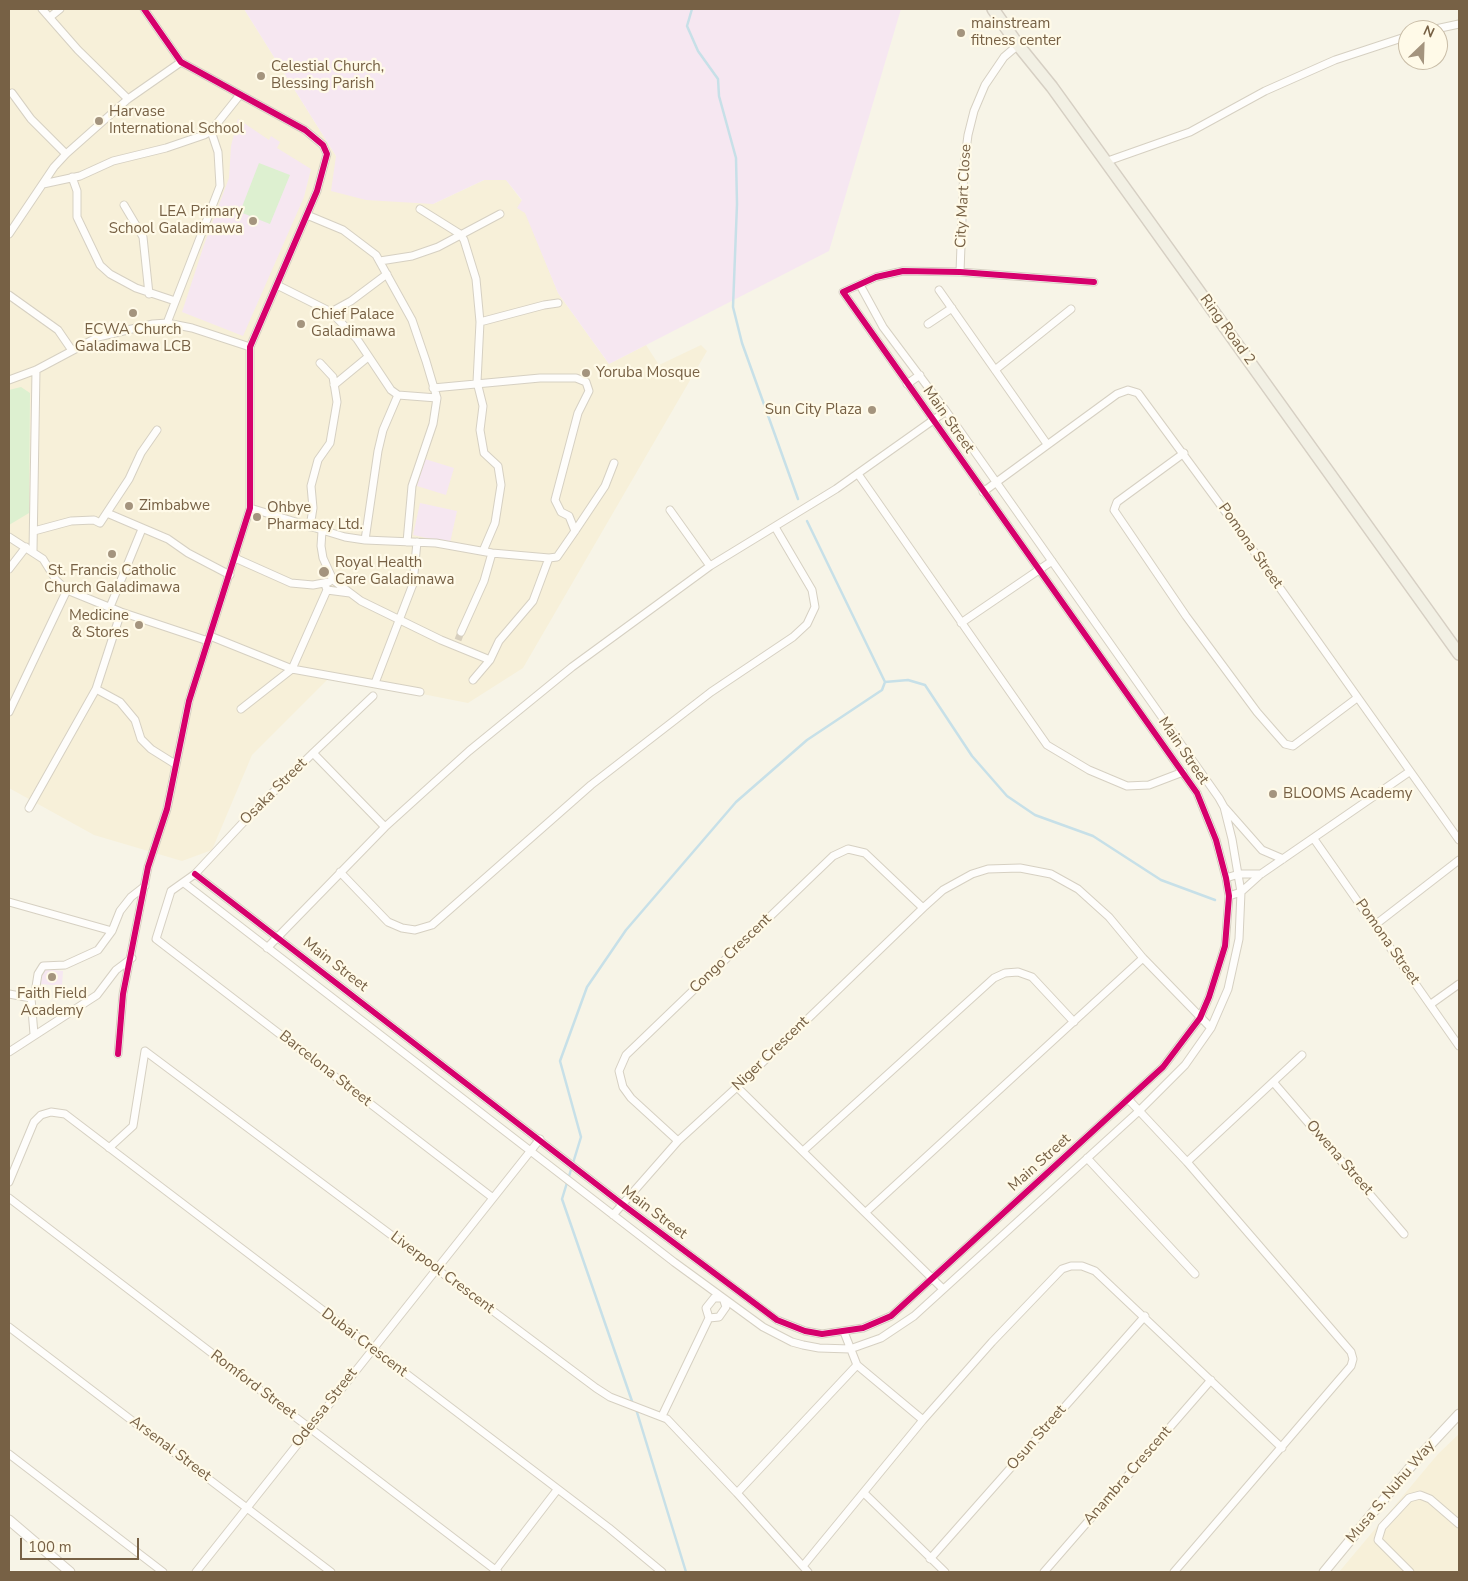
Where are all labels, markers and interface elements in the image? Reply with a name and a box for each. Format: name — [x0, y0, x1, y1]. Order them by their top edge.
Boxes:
place label: mainstream fitness center — [971, 15, 1061, 50]
north arrow — [1398, 20, 1448, 70]
text: N — [1420, 21, 1438, 43]
marker: mainstream fitness center — [955, 27, 967, 39]
place label: Celestial Church, Blessing Parish — [271, 58, 384, 93]
marker: Celestial Church, Blessing Parish — [255, 70, 267, 82]
place label: Harvase International School — [109, 103, 244, 138]
marker: Harvase International School — [93, 115, 105, 127]
street label: City Mart Close — [952, 144, 976, 248]
place label: LEA Primary School Galadimawa — [109, 203, 243, 238]
marker: LEA Primary School Galadimawa — [247, 215, 259, 227]
street label: Ring Road 2 — [1195, 291, 1259, 369]
place label: Chief Palace Galadimawa — [311, 306, 396, 341]
marker: ECWA Church Galadimawa LCB — [127, 307, 139, 319]
marker: Chief Palace Galadimawa — [295, 318, 307, 330]
place label: ECWA Church Galadimawa LCB — [75, 321, 191, 356]
place label: Yoruba Mosque — [596, 364, 700, 382]
marker: Yoruba Mosque — [580, 367, 592, 379]
street label: Main Street — [918, 383, 978, 457]
place label: Sun City Plaza — [765, 401, 862, 419]
marker: Sun City Plaza — [866, 404, 878, 416]
place label: Zimbabwe — [139, 497, 210, 515]
place label: Ohbye Pharmacy Ltd. — [267, 499, 363, 534]
marker: Zimbabwe — [123, 500, 135, 512]
street label: Pomona Street — [1214, 500, 1286, 592]
marker: Ohbye Pharmacy Ltd. — [251, 511, 263, 523]
marker: St. Francis Catholic Church Galadimawa — [106, 548, 118, 560]
place label: Royal Health Care Galadimawa — [335, 554, 454, 589]
place label: St. Francis Catholic Church Galadimawa — [44, 562, 180, 597]
marker: Royal Health Care Galadimawa — [317, 565, 331, 579]
place label: Medicine & Stores — [69, 607, 129, 642]
marker: Medicine & Stores — [133, 619, 145, 631]
street label: Main Street — [1154, 714, 1212, 788]
street label: Osaka Street — [237, 755, 311, 829]
place label: BLOOMS Academy — [1283, 785, 1413, 803]
marker: BLOOMS Academy — [1267, 788, 1279, 800]
street label: Pomona Street — [1351, 896, 1423, 988]
street label: Congo Crescent — [686, 911, 776, 997]
street label: Main Street — [299, 934, 371, 996]
marker: Faith Field Academy — [46, 971, 58, 983]
place label: Faith Field Academy — [17, 985, 87, 1020]
street label: Niger Crescent — [729, 1013, 813, 1095]
street label: Barcelona Street — [275, 1027, 375, 1111]
street label: Owena Street — [1302, 1117, 1376, 1199]
street label: Main Street — [1005, 1130, 1075, 1196]
street label: Main Street — [618, 1182, 690, 1244]
street label: Liverpool Crescent — [387, 1228, 497, 1318]
street label: Dubai Crescent — [318, 1305, 410, 1381]
street label: Romford Street — [206, 1347, 300, 1423]
street label: Odessa Street — [289, 1365, 361, 1451]
street label: Osun Street — [1004, 1402, 1070, 1474]
street label: Arsenal Street — [126, 1413, 214, 1485]
street label: Anambra Crescent — [1080, 1423, 1176, 1529]
street label: Musa S. Nuhu Way — [1343, 1437, 1439, 1547]
scale bar — [22, 1528, 141, 1560]
text: 100 m — [28, 1537, 72, 1557]

